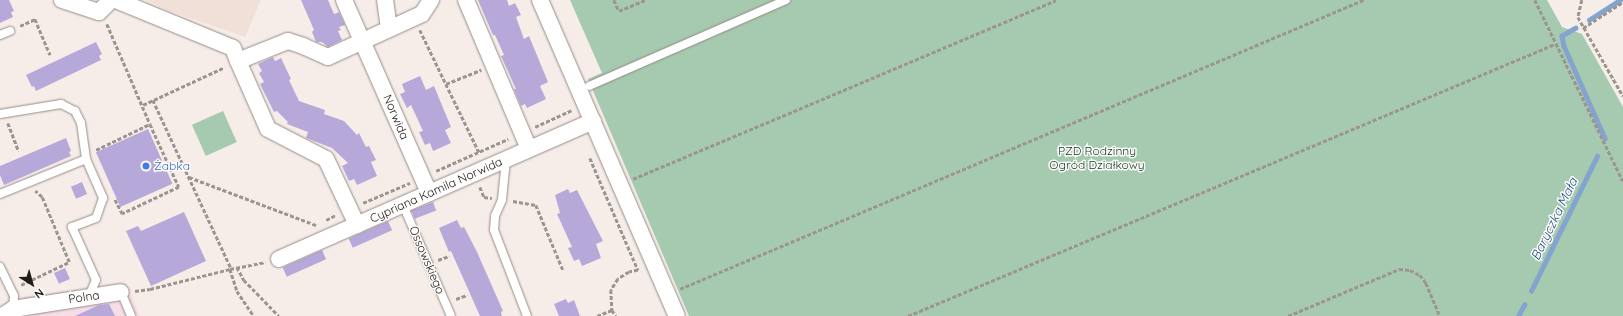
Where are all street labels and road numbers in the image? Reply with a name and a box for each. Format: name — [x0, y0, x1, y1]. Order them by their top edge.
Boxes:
street label: Norwida — [380, 92, 412, 142]
street label: Cypriana Kamila Norwida — [368, 154, 504, 226]
street label: Ossowskiego — [406, 224, 448, 296]
street label: Polna — [68, 288, 100, 306]

